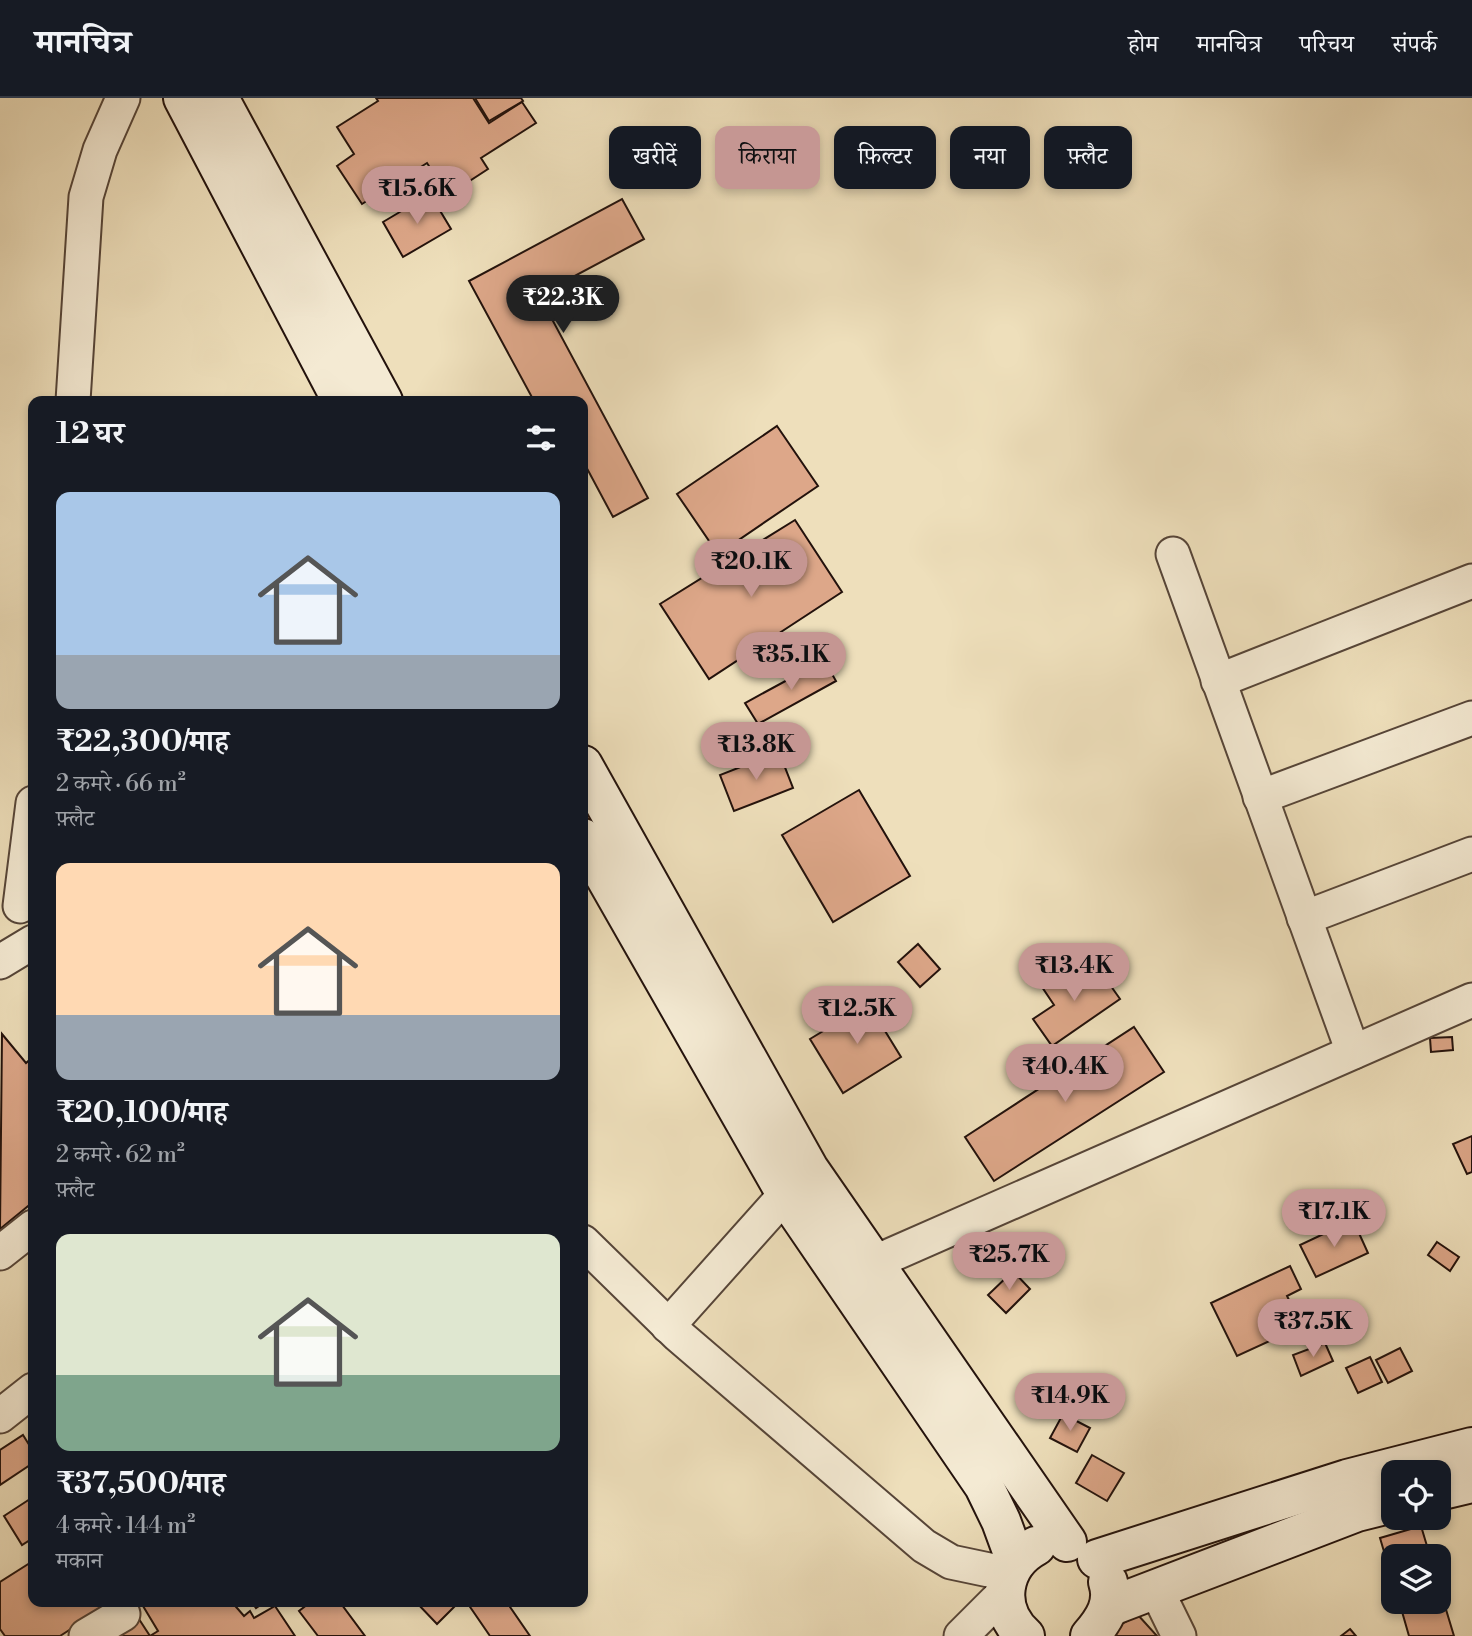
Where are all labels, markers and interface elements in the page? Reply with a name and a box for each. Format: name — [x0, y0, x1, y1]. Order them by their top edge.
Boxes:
text: मानचित्र — [35, 23, 131, 64]
text: होम — [1128, 30, 1158, 60]
text: मानचित्र — [1196, 30, 1262, 60]
text: परिचय — [1300, 30, 1354, 60]
text: संपर्क — [1392, 30, 1437, 60]
chip: खरीदें — [609, 126, 701, 189]
chip: किराया — [715, 126, 820, 189]
chip: फ़िल्टर — [834, 126, 936, 189]
chip: नया — [950, 126, 1030, 189]
chip: फ़्लैट — [1044, 126, 1132, 189]
pin: ₹15.6K — [360, 166, 474, 226]
text: ₹15.6K — [378, 175, 456, 203]
pin: ₹22.3K — [506, 275, 620, 335]
text: ₹22.3K — [522, 284, 604, 312]
text: 12 घर — [56, 415, 124, 453]
icon: filters — [522, 419, 560, 457]
icon: home — [245, 537, 371, 663]
pin: ₹20.1K — [694, 540, 808, 599]
text: ₹20.1K — [710, 548, 792, 576]
pin: ₹35.1K — [734, 632, 848, 692]
text: ₹35.1K — [752, 641, 830, 669]
pin: ₹13.8K — [699, 722, 813, 782]
text: ₹22,300/माह — [56, 723, 229, 761]
text: ₹13.8K — [717, 731, 795, 759]
text: 2 कमरे · 66 m² — [56, 770, 186, 798]
text: फ़्लैट — [56, 805, 94, 833]
icon: home — [245, 908, 371, 1034]
pin: ₹13.4K — [1017, 944, 1131, 1003]
text: ₹13.4K — [1034, 952, 1114, 980]
pin: ₹12.5K — [800, 986, 914, 1046]
text: ₹12.5K — [818, 995, 896, 1023]
pin: ₹40.4K — [1008, 1044, 1122, 1104]
text: ₹40.4K — [1022, 1053, 1108, 1081]
text: ₹20,100/माह — [56, 1094, 228, 1132]
text: 2 कमरे · 62 m² — [56, 1141, 185, 1169]
text: फ़्लैट — [56, 1176, 94, 1204]
pin: ₹17.1K — [1277, 1190, 1391, 1249]
text: ₹17.1K — [1298, 1198, 1370, 1226]
pin: ₹25.7K — [952, 1232, 1066, 1292]
text: ₹25.7K — [968, 1241, 1050, 1269]
icon: home — [245, 1279, 371, 1405]
pin: ₹37.5K — [1256, 1300, 1370, 1359]
text: ₹37.5K — [1274, 1308, 1352, 1336]
pin: ₹14.9K — [1013, 1374, 1127, 1433]
text: ₹14.9K — [1031, 1382, 1109, 1410]
map controls — [1381, 1460, 1451, 1614]
button: locate — [1381, 1460, 1451, 1530]
text: ₹37,500/माह — [56, 1465, 225, 1503]
text: 4 कमरे · 144 m² — [56, 1512, 195, 1540]
button: layers — [1381, 1544, 1451, 1614]
text: मकान — [56, 1547, 103, 1575]

